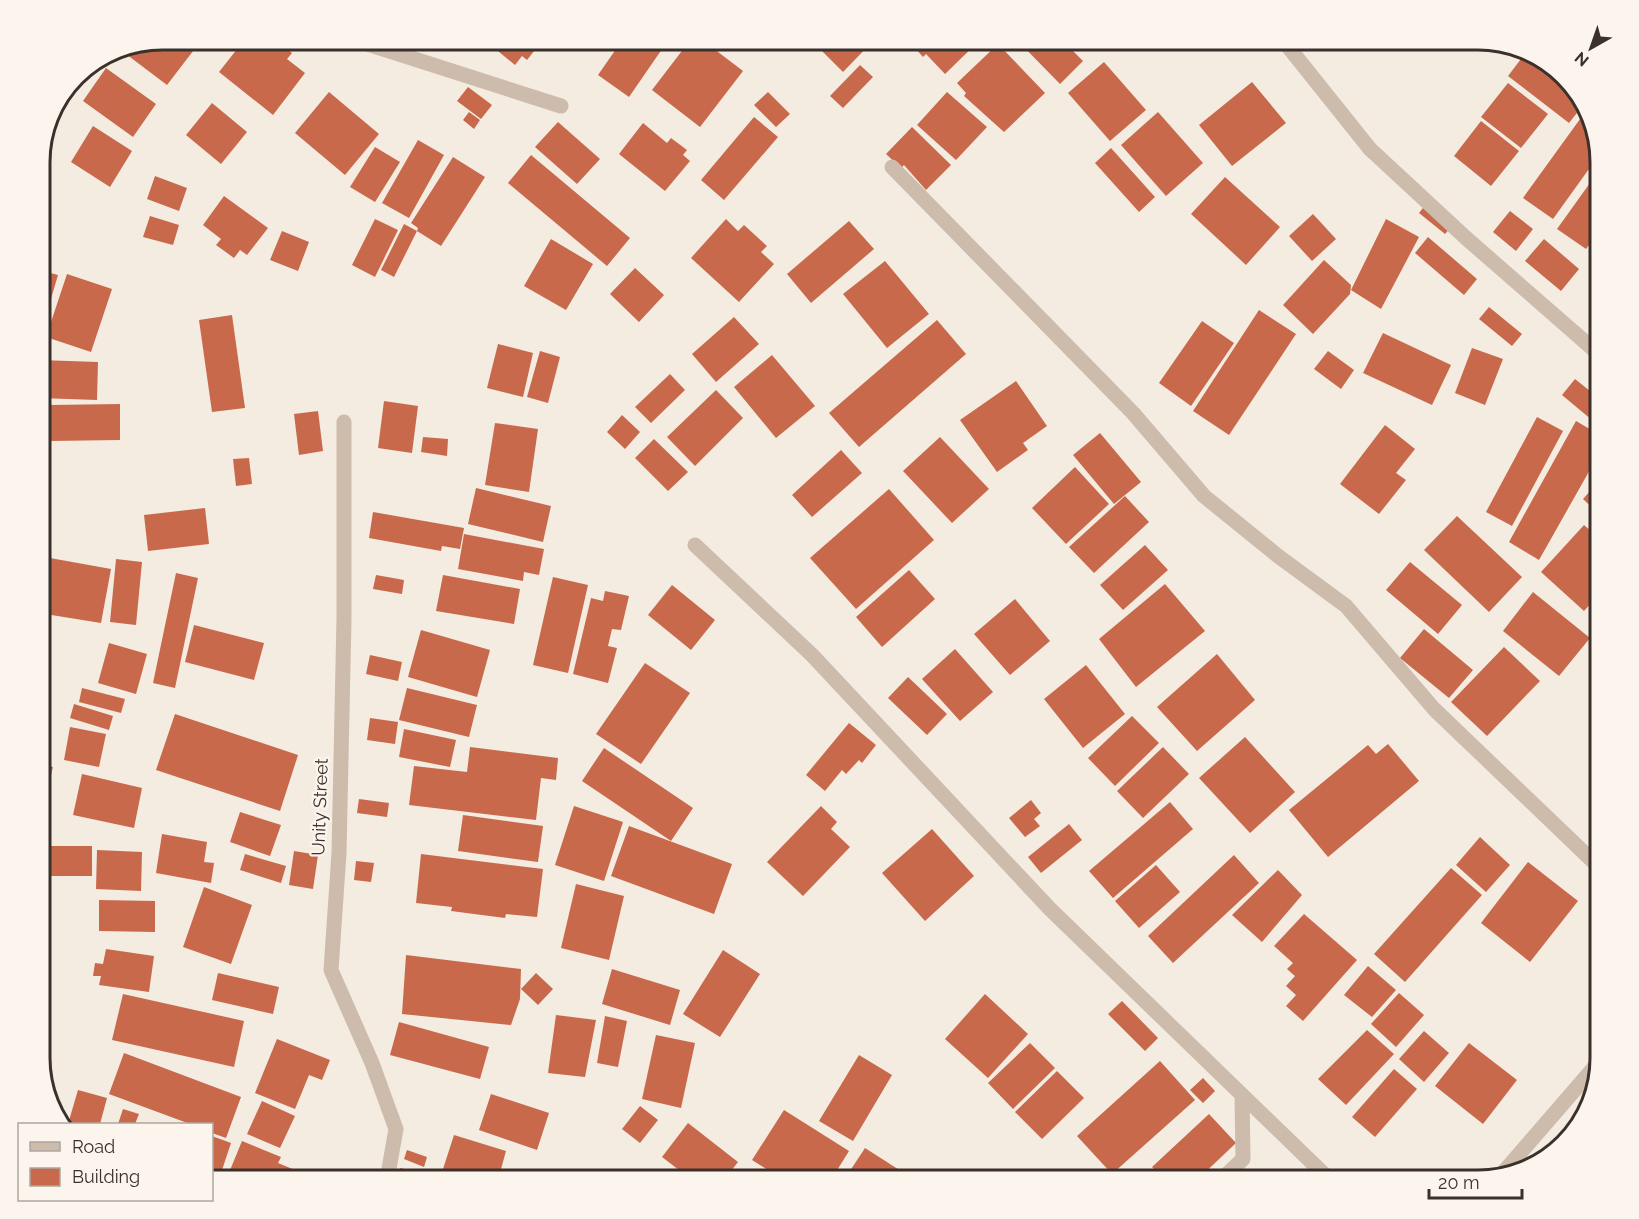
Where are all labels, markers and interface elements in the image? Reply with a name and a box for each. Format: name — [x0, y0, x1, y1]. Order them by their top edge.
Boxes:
north arrow — [1561, 18, 1621, 78]
text: N — [1571, 48, 1592, 70]
street label: Unity Street — [307, 758, 332, 856]
legend — [18, 1123, 213, 1201]
text: Road — [72, 1136, 115, 1157]
scale bar — [1429, 1162, 1522, 1200]
text: Building — [72, 1166, 140, 1187]
text: 20 m — [1438, 1172, 1480, 1193]

